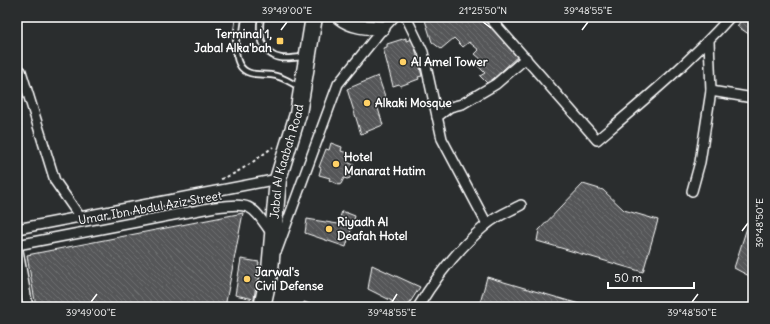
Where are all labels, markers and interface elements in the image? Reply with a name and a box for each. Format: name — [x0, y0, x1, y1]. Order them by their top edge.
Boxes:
text: 39°49'00"E — [262, 4, 312, 17]
text: 21°25'50"N — [459, 4, 507, 17]
text: 39°48'55"E — [564, 4, 613, 17]
place label: Terminal 1, Jabal Alka'bah — [194, 26, 272, 55]
marker: Terminal 1, Jabal Alka'bah — [275, 36, 285, 46]
place label: Al Amel Tower — [411, 54, 488, 69]
marker: Al Amel Tower — [398, 57, 408, 67]
place label: Alkaki Mosque — [375, 95, 452, 111]
marker: Alkaki Mosque — [362, 98, 372, 108]
street label: Jabal Al Kaabah Road — [267, 103, 306, 220]
place label: Hotel Manarat Hatim — [344, 149, 426, 178]
marker: Hotel Manarat Hatim — [331, 159, 341, 169]
street label: Umar Ibn Abdul Aziz Street — [77, 187, 223, 228]
text: 39°48'50"E — [753, 198, 766, 248]
place label: Riyadh Al Deafah Hotel — [337, 214, 408, 243]
marker: Riyadh Al Deafah Hotel — [324, 224, 334, 234]
place label: Jarwal's Civil Defense — [255, 264, 324, 293]
scale bar — [608, 264, 694, 290]
text: 50 m — [614, 270, 643, 285]
marker: Jarwal's Civil Defense — [242, 274, 252, 284]
text: 39°49'00"E — [66, 306, 116, 319]
text: 39°48'55"E — [368, 306, 417, 319]
text: 39°48'50"E — [667, 306, 717, 319]

